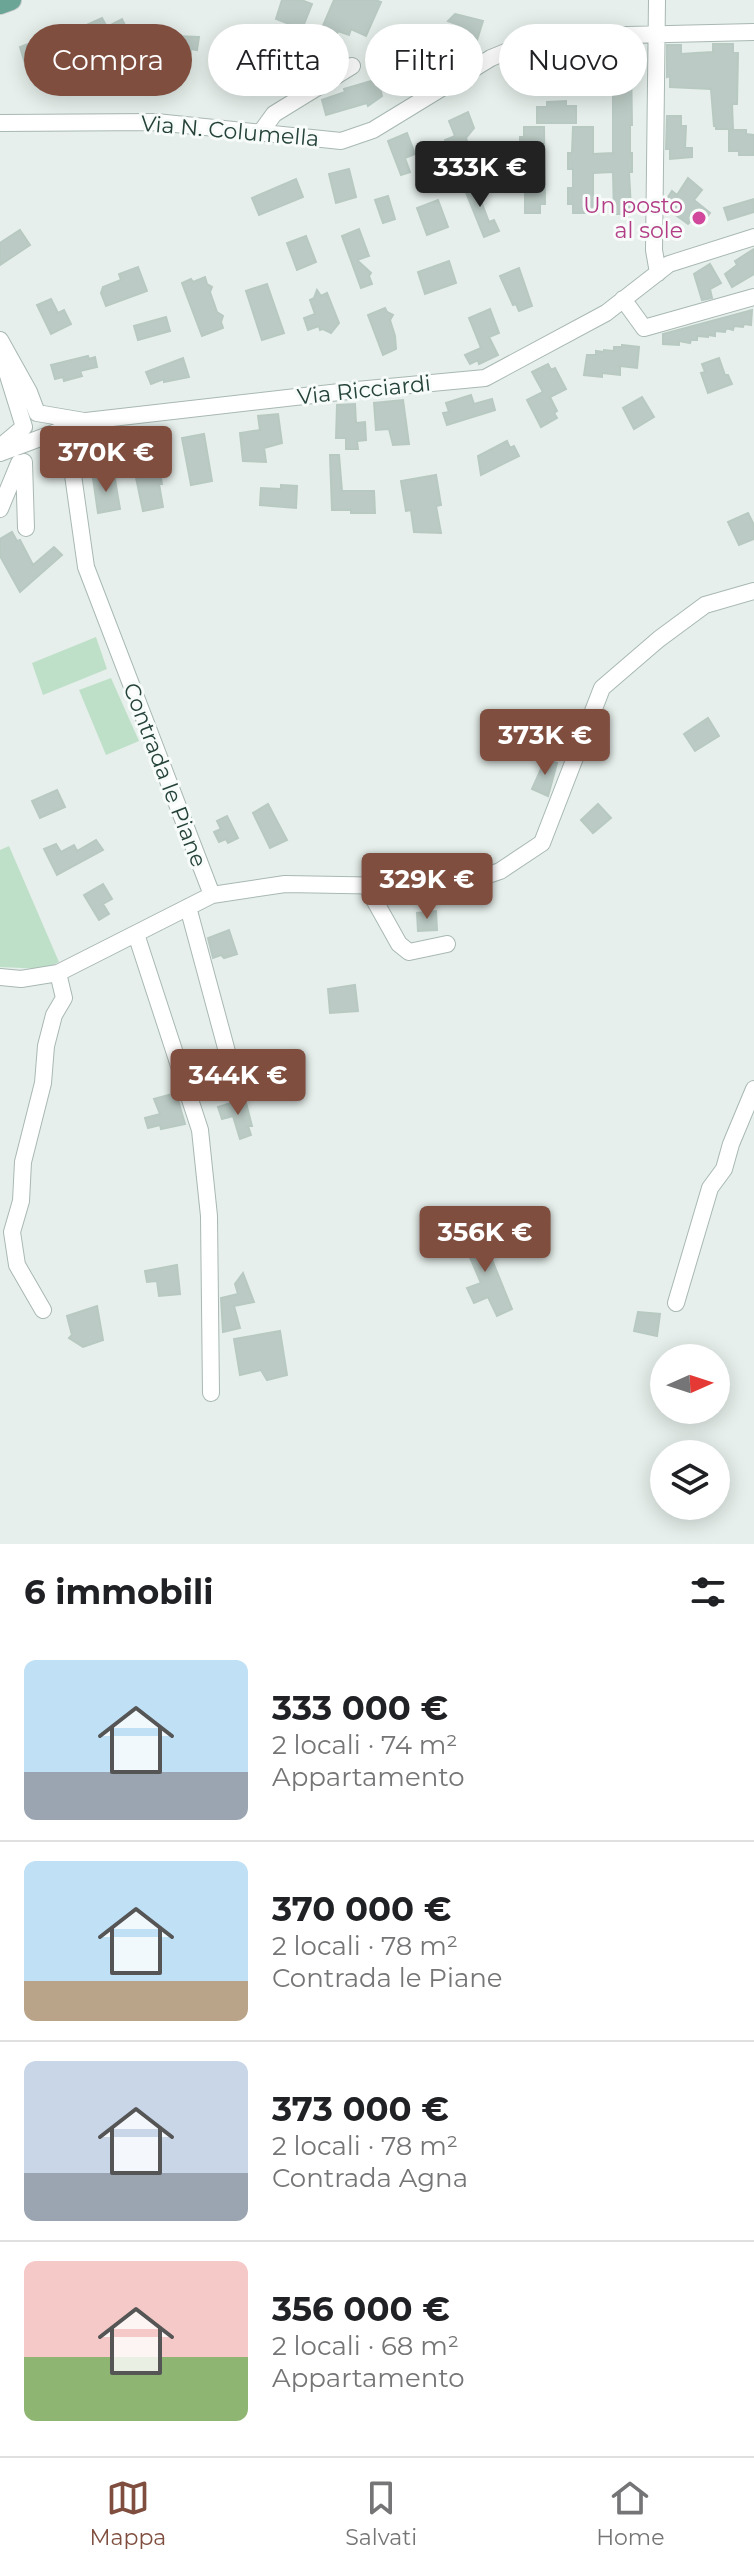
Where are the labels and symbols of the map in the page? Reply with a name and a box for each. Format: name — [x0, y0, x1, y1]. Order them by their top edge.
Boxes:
street label: Via N. Columella — [140, 110, 320, 152]
pin: 333K € — [415, 141, 545, 209]
place label: Un posto al sole — [583, 192, 683, 244]
marker: Un posto al sole — [690, 209, 708, 227]
street label: Via Ricciardi — [296, 370, 432, 410]
pin: 370K € — [41, 426, 171, 494]
street label: Contrada le Piane — [117, 679, 213, 871]
pin: 373K € — [480, 709, 610, 777]
pin: 329K € — [362, 853, 492, 921]
pin: 344K € — [173, 1049, 303, 1117]
pin: 356K € — [420, 1206, 550, 1274]
north arrow — [650, 1344, 730, 1424]

